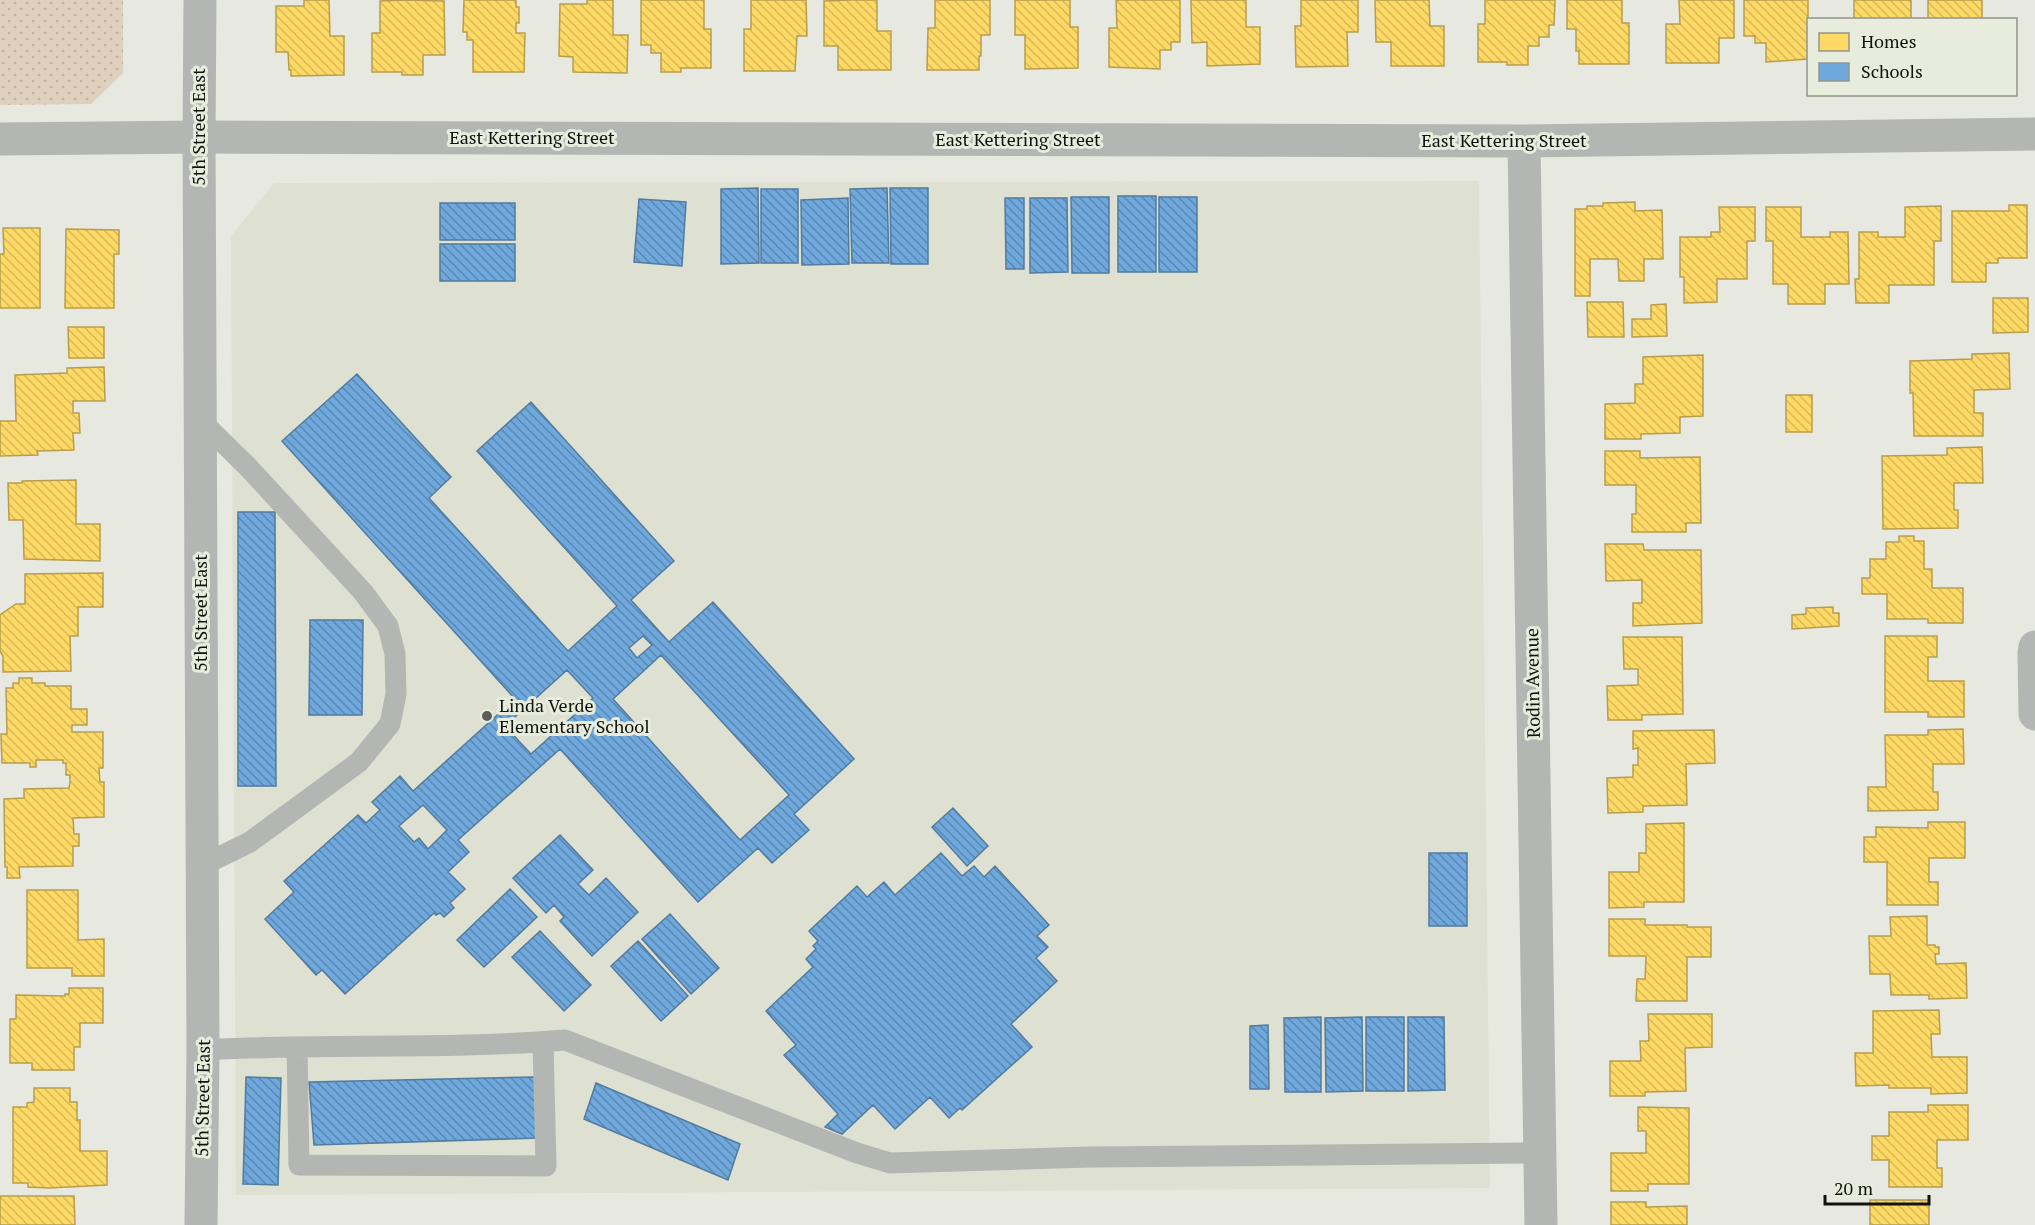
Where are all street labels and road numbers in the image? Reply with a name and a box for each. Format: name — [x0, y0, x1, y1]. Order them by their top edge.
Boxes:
street label: 5th Street East — [186, 68, 210, 186]
street label: East Kettering Street — [449, 125, 615, 149]
street label: East Kettering Street — [935, 127, 1101, 151]
street label: East Kettering Street — [1421, 128, 1587, 152]
street label: 5th Street East — [188, 554, 212, 672]
street label: Rodin Avenue — [1519, 628, 1545, 738]
street label: 5th Street East — [189, 1039, 215, 1157]

